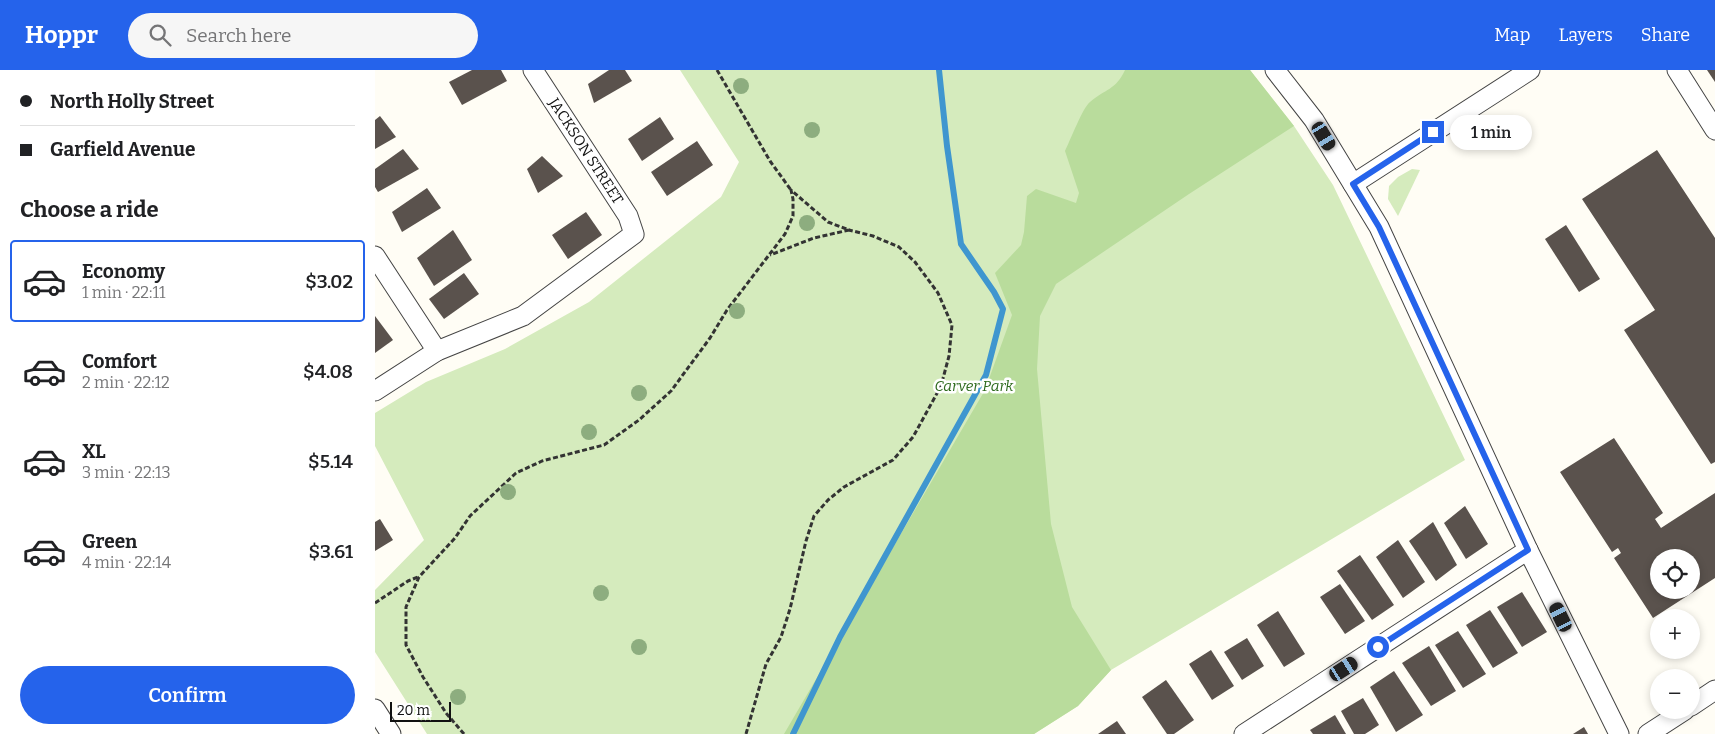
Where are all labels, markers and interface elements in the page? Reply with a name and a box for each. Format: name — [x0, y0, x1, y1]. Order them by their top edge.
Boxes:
search box — [128, 13, 478, 58]
text: Hoppr — [25, 21, 98, 49]
icon: search — [146, 21, 174, 49]
text: Search here — [186, 24, 291, 47]
text: Map — [1494, 24, 1530, 46]
text: Layers — [1558, 24, 1613, 46]
text: Share — [1641, 24, 1690, 46]
text: North Holly Street — [50, 90, 214, 113]
street label: JACKSON STREET — [544, 94, 627, 208]
callout: 1 min — [1451, 114, 1533, 150]
car — [1309, 119, 1338, 153]
route end — [1422, 121, 1444, 143]
text: 1 min — [1471, 123, 1511, 142]
text: Garfield Avenue — [50, 138, 195, 161]
text: Choose a ride — [20, 196, 159, 223]
icon: car — [22, 259, 67, 304]
text: Economy — [82, 260, 165, 283]
text: $3.02 — [305, 270, 353, 293]
text: 1 min · 22:11 — [82, 283, 165, 302]
icon: car — [22, 349, 67, 394]
text: Comfort — [82, 350, 157, 373]
text: $4.08 — [303, 360, 353, 383]
text: 2 min · 22:12 — [82, 373, 170, 392]
park label: Carver Park — [934, 377, 1014, 395]
icon: car — [22, 439, 67, 484]
text: XL — [82, 440, 106, 463]
text: $5.14 — [308, 450, 353, 473]
text: 3 min · 22:13 — [82, 463, 171, 482]
icon: car — [22, 529, 67, 574]
text: Green — [82, 530, 137, 553]
text: $3.61 — [308, 540, 353, 563]
map controls — [1650, 549, 1700, 719]
button: locate — [1650, 549, 1700, 599]
text: 4 min · 22:14 — [82, 553, 171, 572]
car — [1547, 600, 1574, 634]
button: + — [1650, 609, 1700, 659]
route start — [1367, 636, 1389, 658]
car — [1327, 655, 1360, 683]
button: Confirm — [20, 666, 355, 724]
button: − — [1650, 669, 1700, 719]
scale bar — [390, 699, 451, 722]
text: 20 m — [397, 702, 430, 719]

